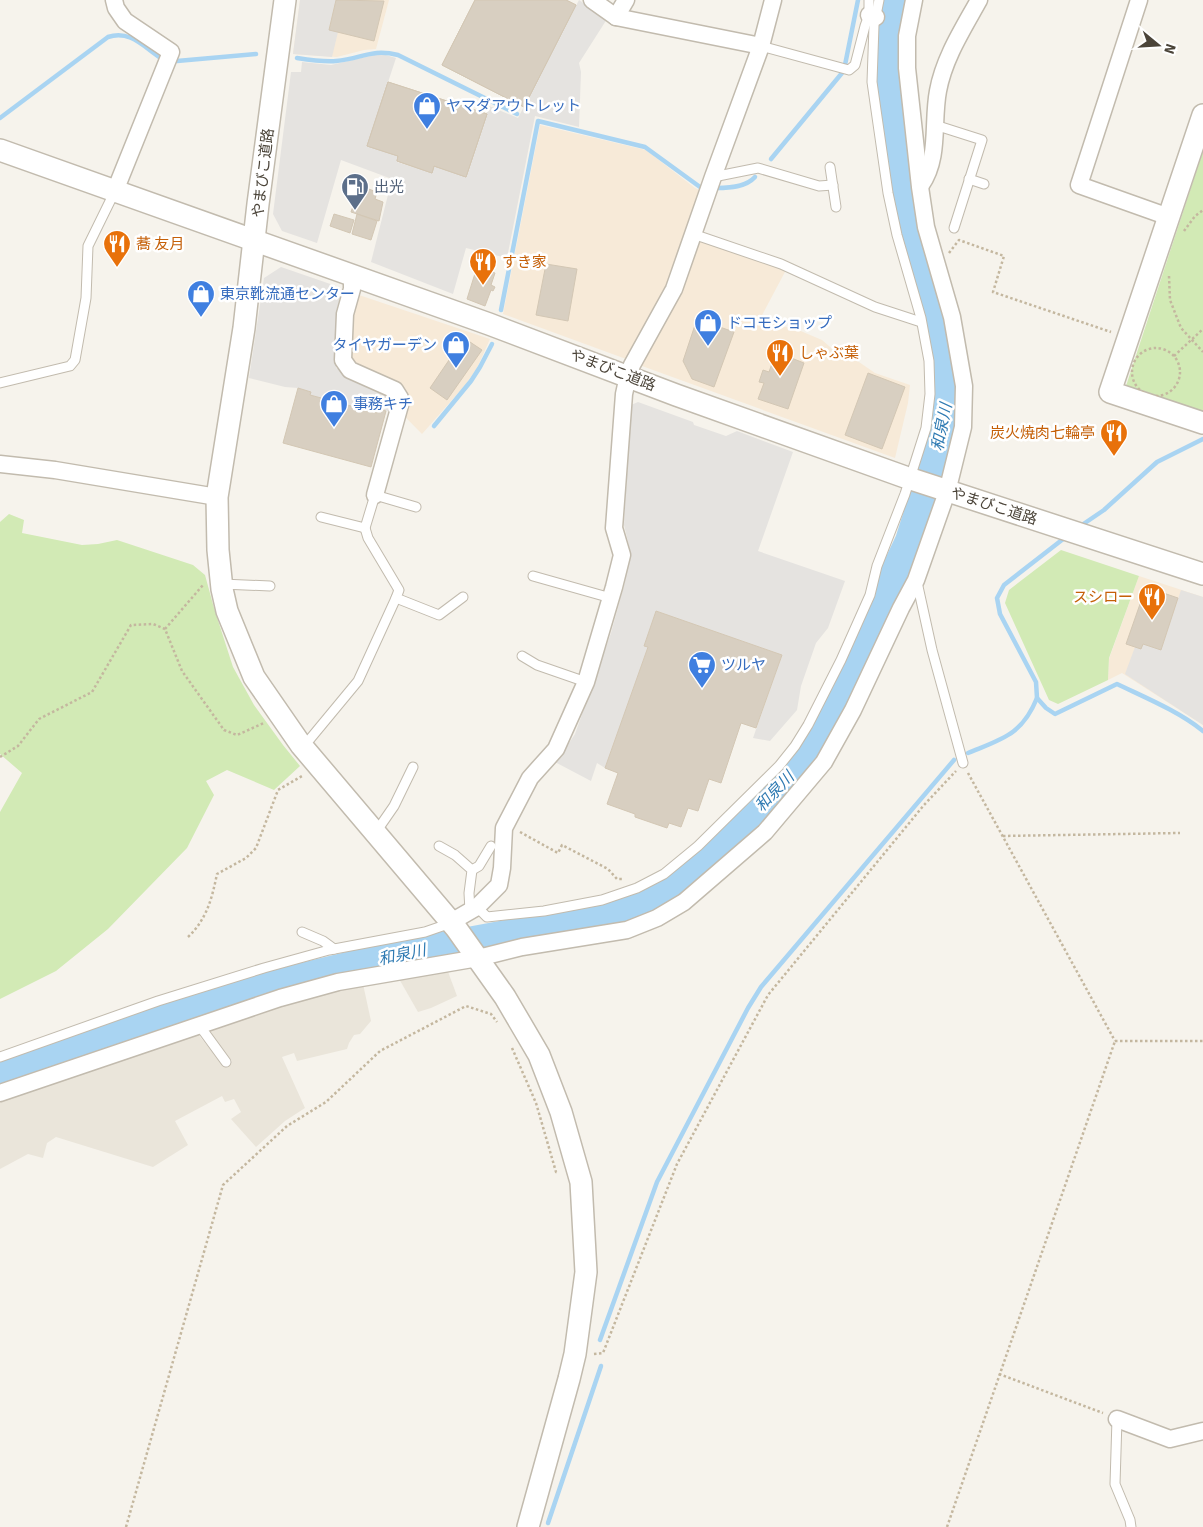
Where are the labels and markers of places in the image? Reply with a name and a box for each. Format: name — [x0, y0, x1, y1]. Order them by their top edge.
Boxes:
shop icon: ヤマダアウトレット — [412, 91, 442, 130]
place label: ヤマダアウトレット — [446, 97, 581, 115]
fuel station icon: 出光 — [340, 172, 370, 211]
place label: 出光 — [374, 178, 404, 196]
restaurant icon: 蕎 友月 — [102, 229, 132, 268]
place label: 蕎 友月 — [136, 235, 184, 253]
restaurant icon: すき家 — [468, 247, 498, 286]
place label: すき家 — [502, 253, 547, 271]
shop icon: 東京靴流通センター — [186, 279, 216, 318]
place label: 東京靴流通センター — [220, 285, 355, 303]
shop icon: ドコモショップ — [693, 308, 723, 347]
place label: ドコモショップ — [727, 314, 832, 332]
shop icon: タイヤガーデン — [441, 330, 471, 369]
place label: タイヤガーデン — [332, 336, 437, 354]
restaurant icon: しゃぶ葉 — [765, 338, 795, 377]
place label: しゃぶ葉 — [799, 344, 859, 362]
shop icon: 事務キチ — [319, 389, 349, 428]
place label: 事務キチ — [353, 395, 413, 413]
restaurant icon: 炭火焼肉七輪亭 — [1099, 418, 1129, 457]
place label: 炭火焼肉七輪亭 — [990, 424, 1095, 442]
restaurant icon: スシロー — [1137, 582, 1167, 621]
place label: スシロー — [1073, 588, 1133, 606]
supermarket icon: ツルヤ — [687, 650, 717, 689]
place label: ツルヤ — [721, 656, 766, 674]

